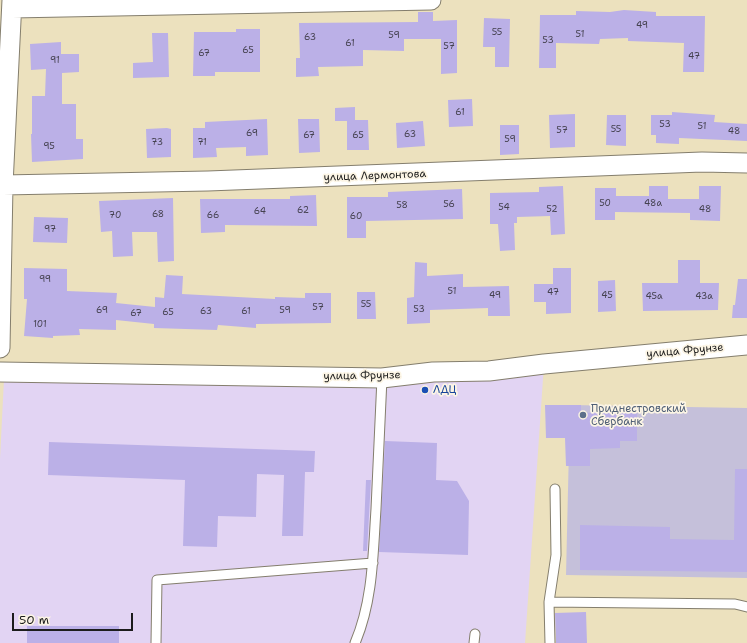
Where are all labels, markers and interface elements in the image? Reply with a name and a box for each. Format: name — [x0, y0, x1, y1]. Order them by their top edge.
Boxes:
house number: 49 — [636, 21, 648, 31]
house number: 55 — [492, 28, 502, 38]
house number: 51 — [576, 30, 584, 40]
house number: 59 — [388, 31, 400, 41]
house number: 63 — [304, 33, 316, 43]
house number: 53 — [542, 36, 554, 46]
house number: 61 — [345, 39, 355, 49]
house number: 57 — [443, 42, 455, 52]
house number: 65 — [242, 46, 254, 56]
house number: 67 — [198, 49, 210, 59]
house number: 47 — [688, 52, 700, 62]
house number: 91 — [50, 56, 60, 66]
house number: 61 — [455, 108, 465, 118]
house number: 53 — [659, 120, 671, 130]
house number: 51 — [698, 122, 706, 132]
house number: 55 — [611, 125, 621, 135]
house number: 57 — [556, 126, 568, 136]
house number: 48 — [728, 127, 740, 137]
house number: 69 — [246, 129, 258, 139]
house number: 63 — [404, 130, 416, 140]
house number: 67 — [303, 131, 315, 141]
house number: 65 — [352, 131, 364, 141]
house number: 59 — [504, 135, 516, 145]
house number: 73 — [151, 138, 163, 148]
house number: 71 — [197, 138, 207, 148]
house number: 95 — [43, 142, 55, 152]
street label: улица Лермонтова — [323, 168, 427, 184]
house number: 50 — [599, 199, 611, 209]
house number: 48а — [644, 199, 662, 209]
house number: 56 — [443, 200, 455, 210]
house number: 58 — [396, 201, 408, 211]
house number: 54 — [498, 203, 510, 213]
house number: 52 — [546, 205, 558, 215]
house number: 48 — [699, 205, 711, 215]
house number: 62 — [297, 206, 309, 216]
house number: 64 — [254, 207, 266, 217]
house number: 68 — [152, 210, 164, 220]
house number: 70 — [109, 211, 121, 221]
house number: 66 — [207, 211, 219, 221]
house number: 60 — [350, 212, 362, 222]
house number: 97 — [44, 225, 56, 235]
house number: 99 — [39, 275, 51, 285]
house number: 51 — [448, 287, 456, 297]
house number: 47 — [547, 288, 559, 298]
house number: 49 — [489, 291, 501, 301]
house number: 45 — [601, 291, 613, 301]
house number: 45а — [645, 292, 663, 302]
house number: 43а — [695, 292, 713, 302]
house number: 55 — [361, 300, 371, 310]
house number: 57 — [312, 303, 324, 313]
house number: 53 — [413, 305, 425, 315]
house number: 69 — [96, 306, 108, 316]
house number: 59 — [279, 306, 291, 316]
house number: 63 — [200, 307, 212, 317]
house number: 61 — [241, 307, 251, 317]
house number: 65 — [162, 308, 174, 318]
house number: 67 — [130, 309, 142, 319]
house number: 101 — [33, 320, 47, 330]
street label: улица Фрунзе — [646, 341, 724, 361]
street label: улица Фрунзе — [323, 369, 401, 383]
place label: ЛДЦ — [433, 383, 456, 397]
marker: ЛДЦ — [420, 385, 430, 395]
place label: Приднестровский Сбербанк — [591, 402, 686, 428]
marker: Приднестровский Сбербанк — [578, 410, 588, 420]
scale bar — [14, 605, 135, 631]
text: 50 m — [19, 612, 49, 628]

